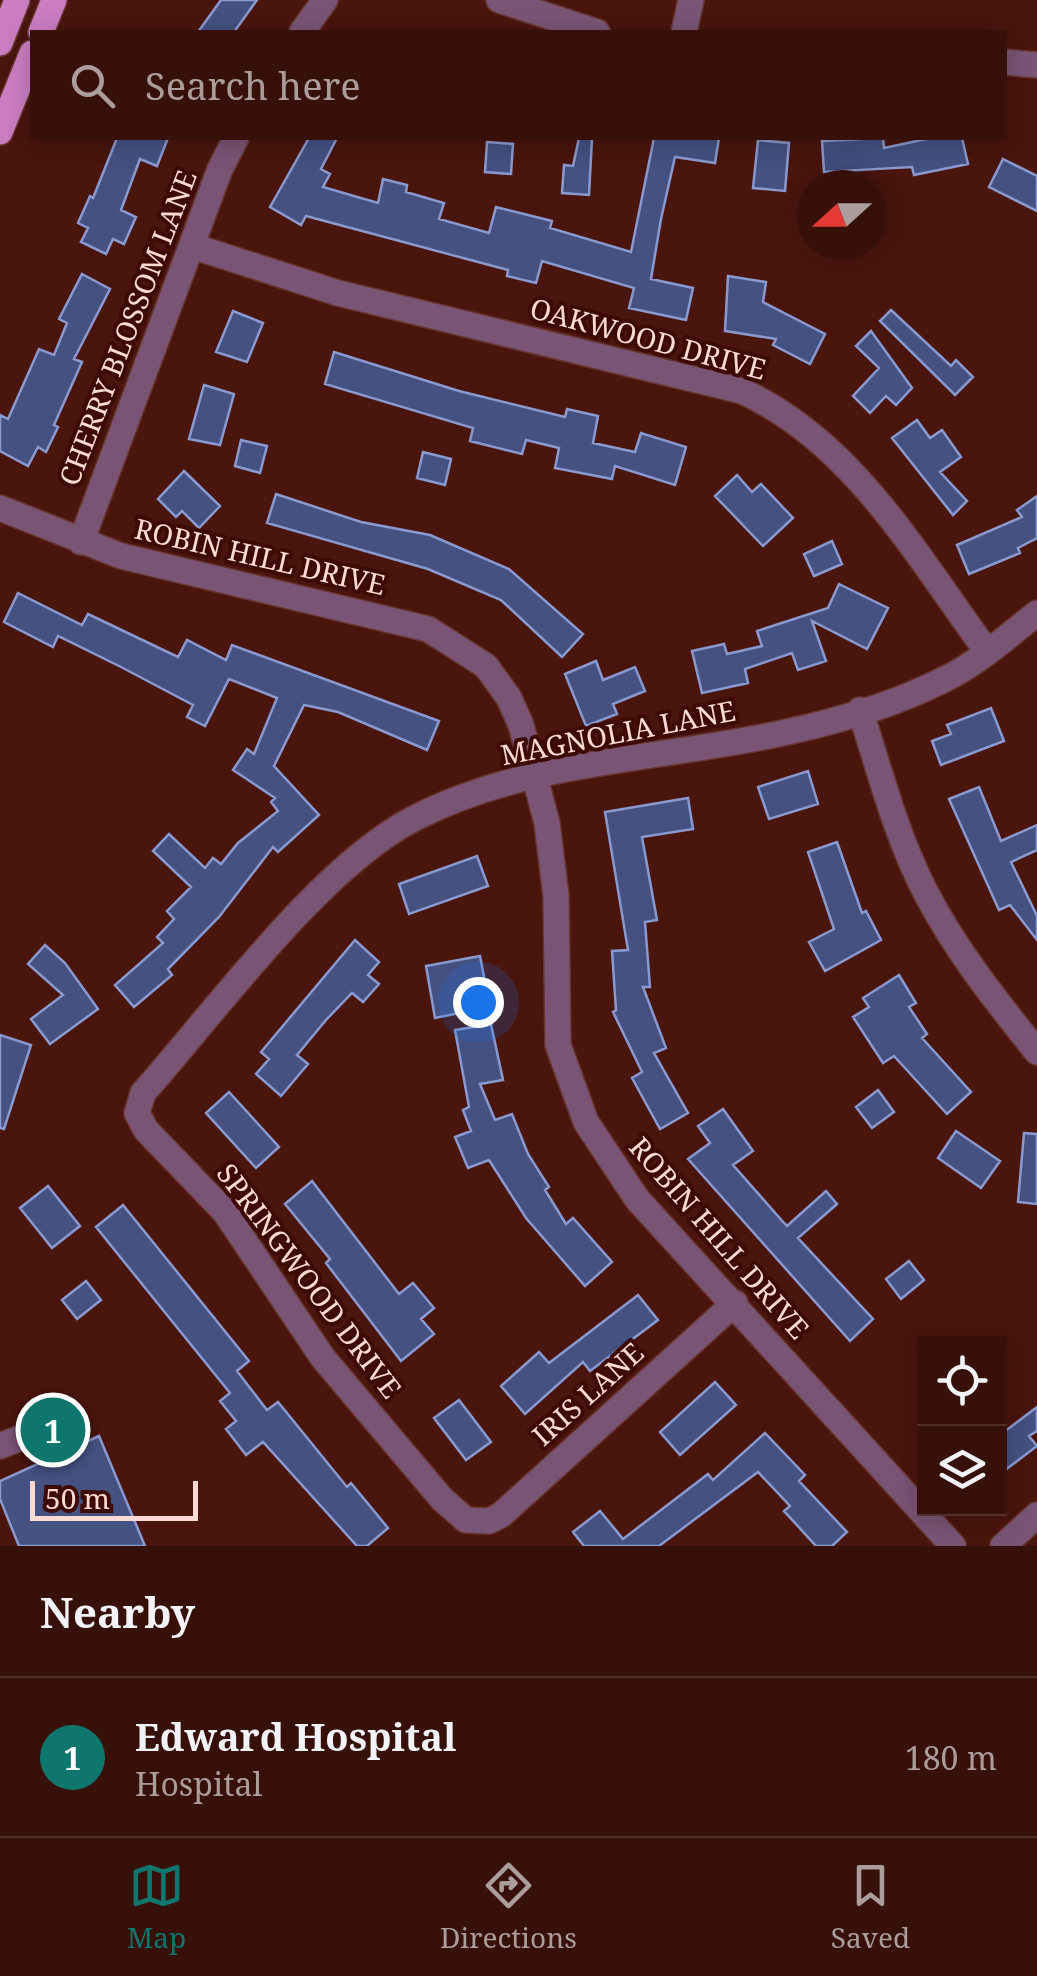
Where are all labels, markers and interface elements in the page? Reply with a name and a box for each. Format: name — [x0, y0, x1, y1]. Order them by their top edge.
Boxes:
search box — [30, 30, 1007, 140]
icon: search — [65, 58, 120, 113]
text: Search here — [145, 59, 361, 111]
street label: CHERRY BLOSSOM LANE — [49, 165, 205, 491]
north arrow — [797, 170, 887, 260]
street label: OAKWOOD DRIVE — [526, 288, 770, 388]
street label: ROBIN HILL DRIVE — [131, 509, 389, 603]
street label: MAGNOLIA LANE — [497, 691, 738, 773]
your location — [453, 977, 504, 1028]
street label: ROBIN HILL DRIVE — [622, 1128, 818, 1346]
street label: SPRINGWOOD DRIVE — [209, 1155, 411, 1406]
street label: IRIS LANE — [524, 1333, 651, 1453]
map controls — [917, 1336, 1007, 1516]
button: locate — [917, 1336, 1007, 1426]
pin: 1 — [20, 1392, 86, 1468]
button: layers — [917, 1426, 1007, 1516]
scale bar — [30, 1476, 198, 1520]
text: 50 m — [45, 1479, 110, 1517]
text: Nearby — [40, 1583, 195, 1640]
text: Edward Hospital — [135, 1710, 456, 1762]
text: 1 — [63, 1736, 82, 1779]
text: 180 m — [905, 1736, 997, 1779]
text: Hospital — [135, 1762, 262, 1805]
tab: Map — [127, 1858, 186, 1956]
tab: Directions — [440, 1858, 577, 1956]
tab: Saved — [831, 1858, 910, 1956]

